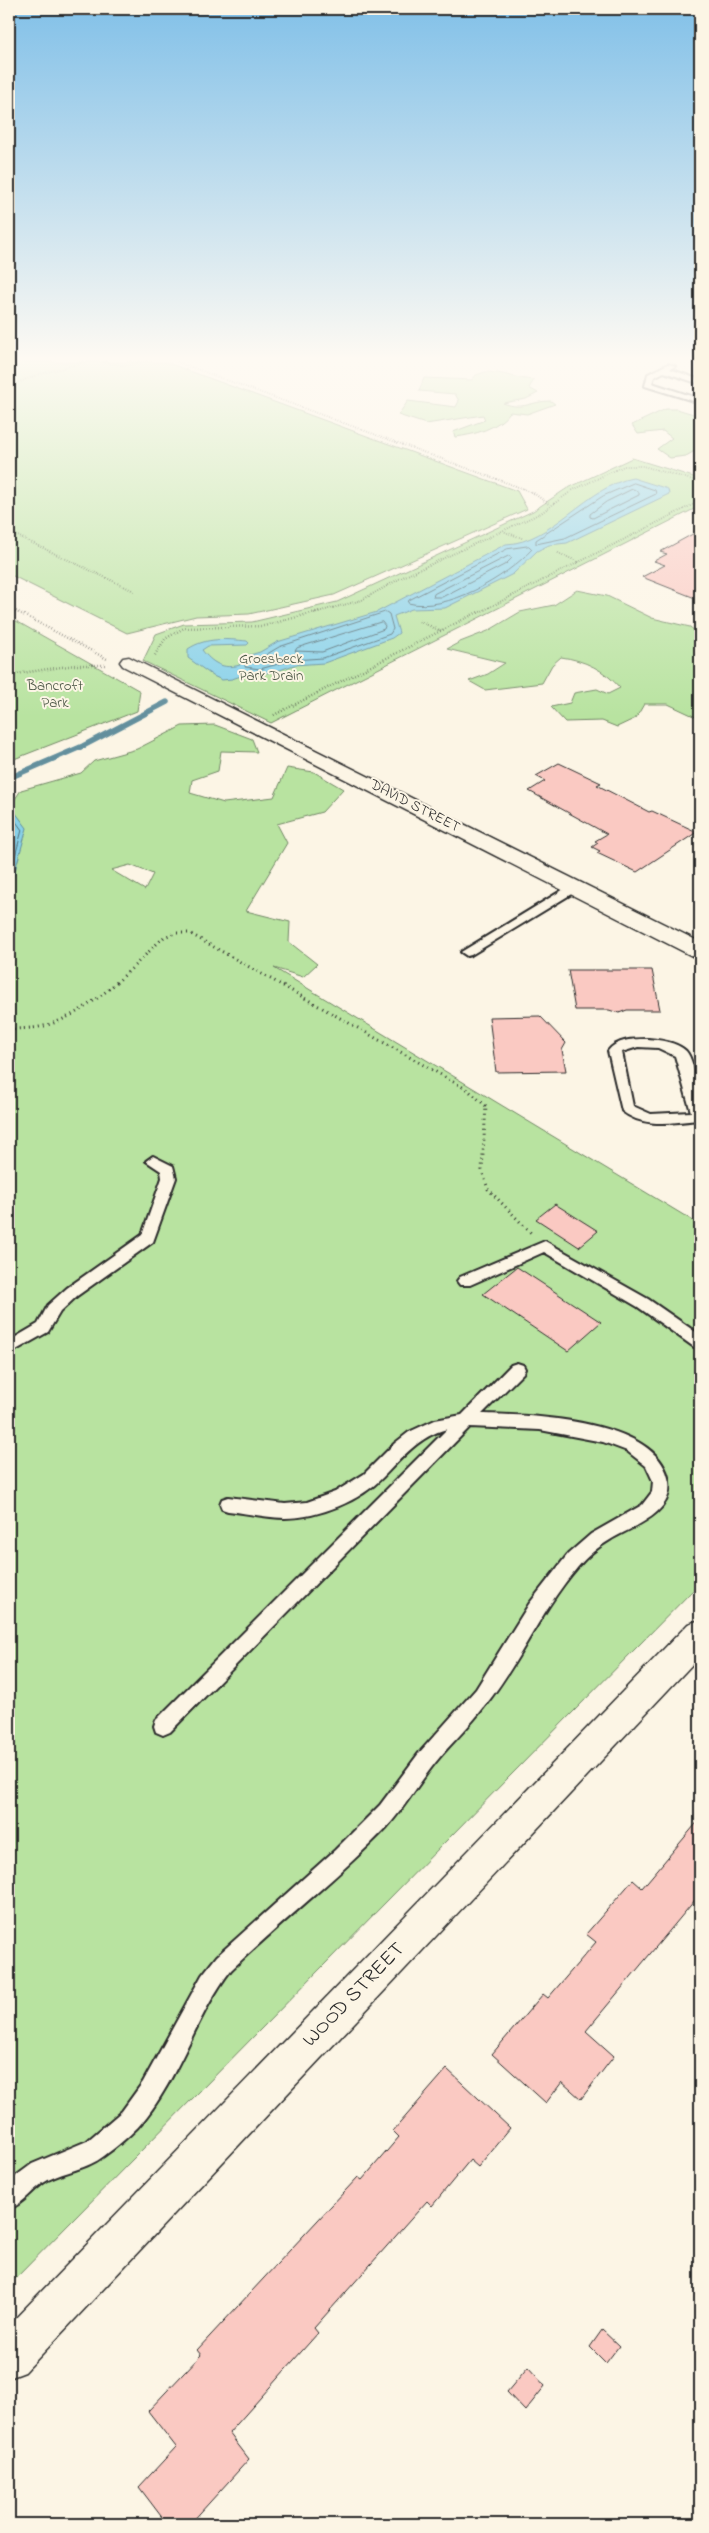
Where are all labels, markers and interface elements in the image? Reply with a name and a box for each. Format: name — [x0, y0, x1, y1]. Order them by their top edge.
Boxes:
park label: Groesbeck Park Drain — [239, 648, 303, 687]
park label: Bancroft Park — [26, 675, 83, 714]
street label: DAVID STREET — [365, 773, 464, 838]
street label: WOOD STREET — [296, 1936, 412, 2054]

